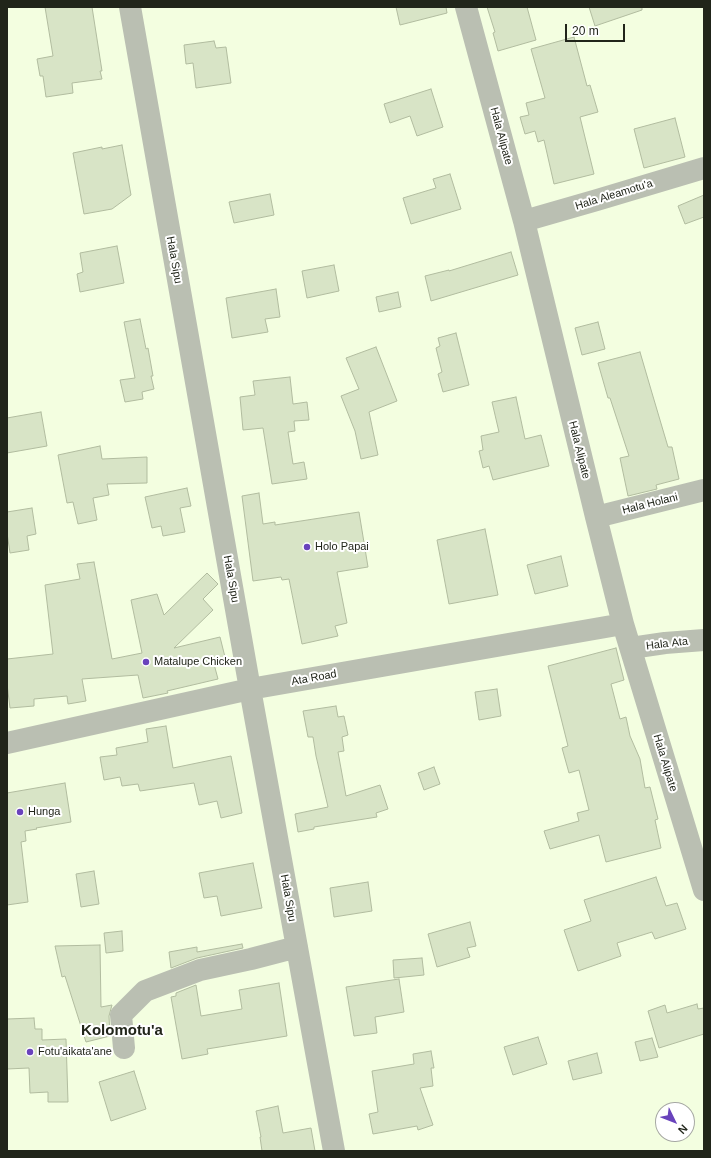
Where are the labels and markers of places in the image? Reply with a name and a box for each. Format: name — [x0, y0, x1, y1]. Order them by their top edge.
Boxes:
place label: Holo Papai — [315, 540, 369, 554]
marker: Holo Papai — [302, 542, 312, 552]
place label: Matalupe Chicken — [154, 655, 242, 669]
marker: Matalupe Chicken — [141, 657, 151, 667]
place label: Hunga — [28, 805, 60, 819]
marker: Hunga — [15, 807, 25, 817]
place label: Fotu'aikata'ane — [38, 1045, 112, 1059]
marker: Fotu'aikata'ane — [25, 1047, 35, 1057]

